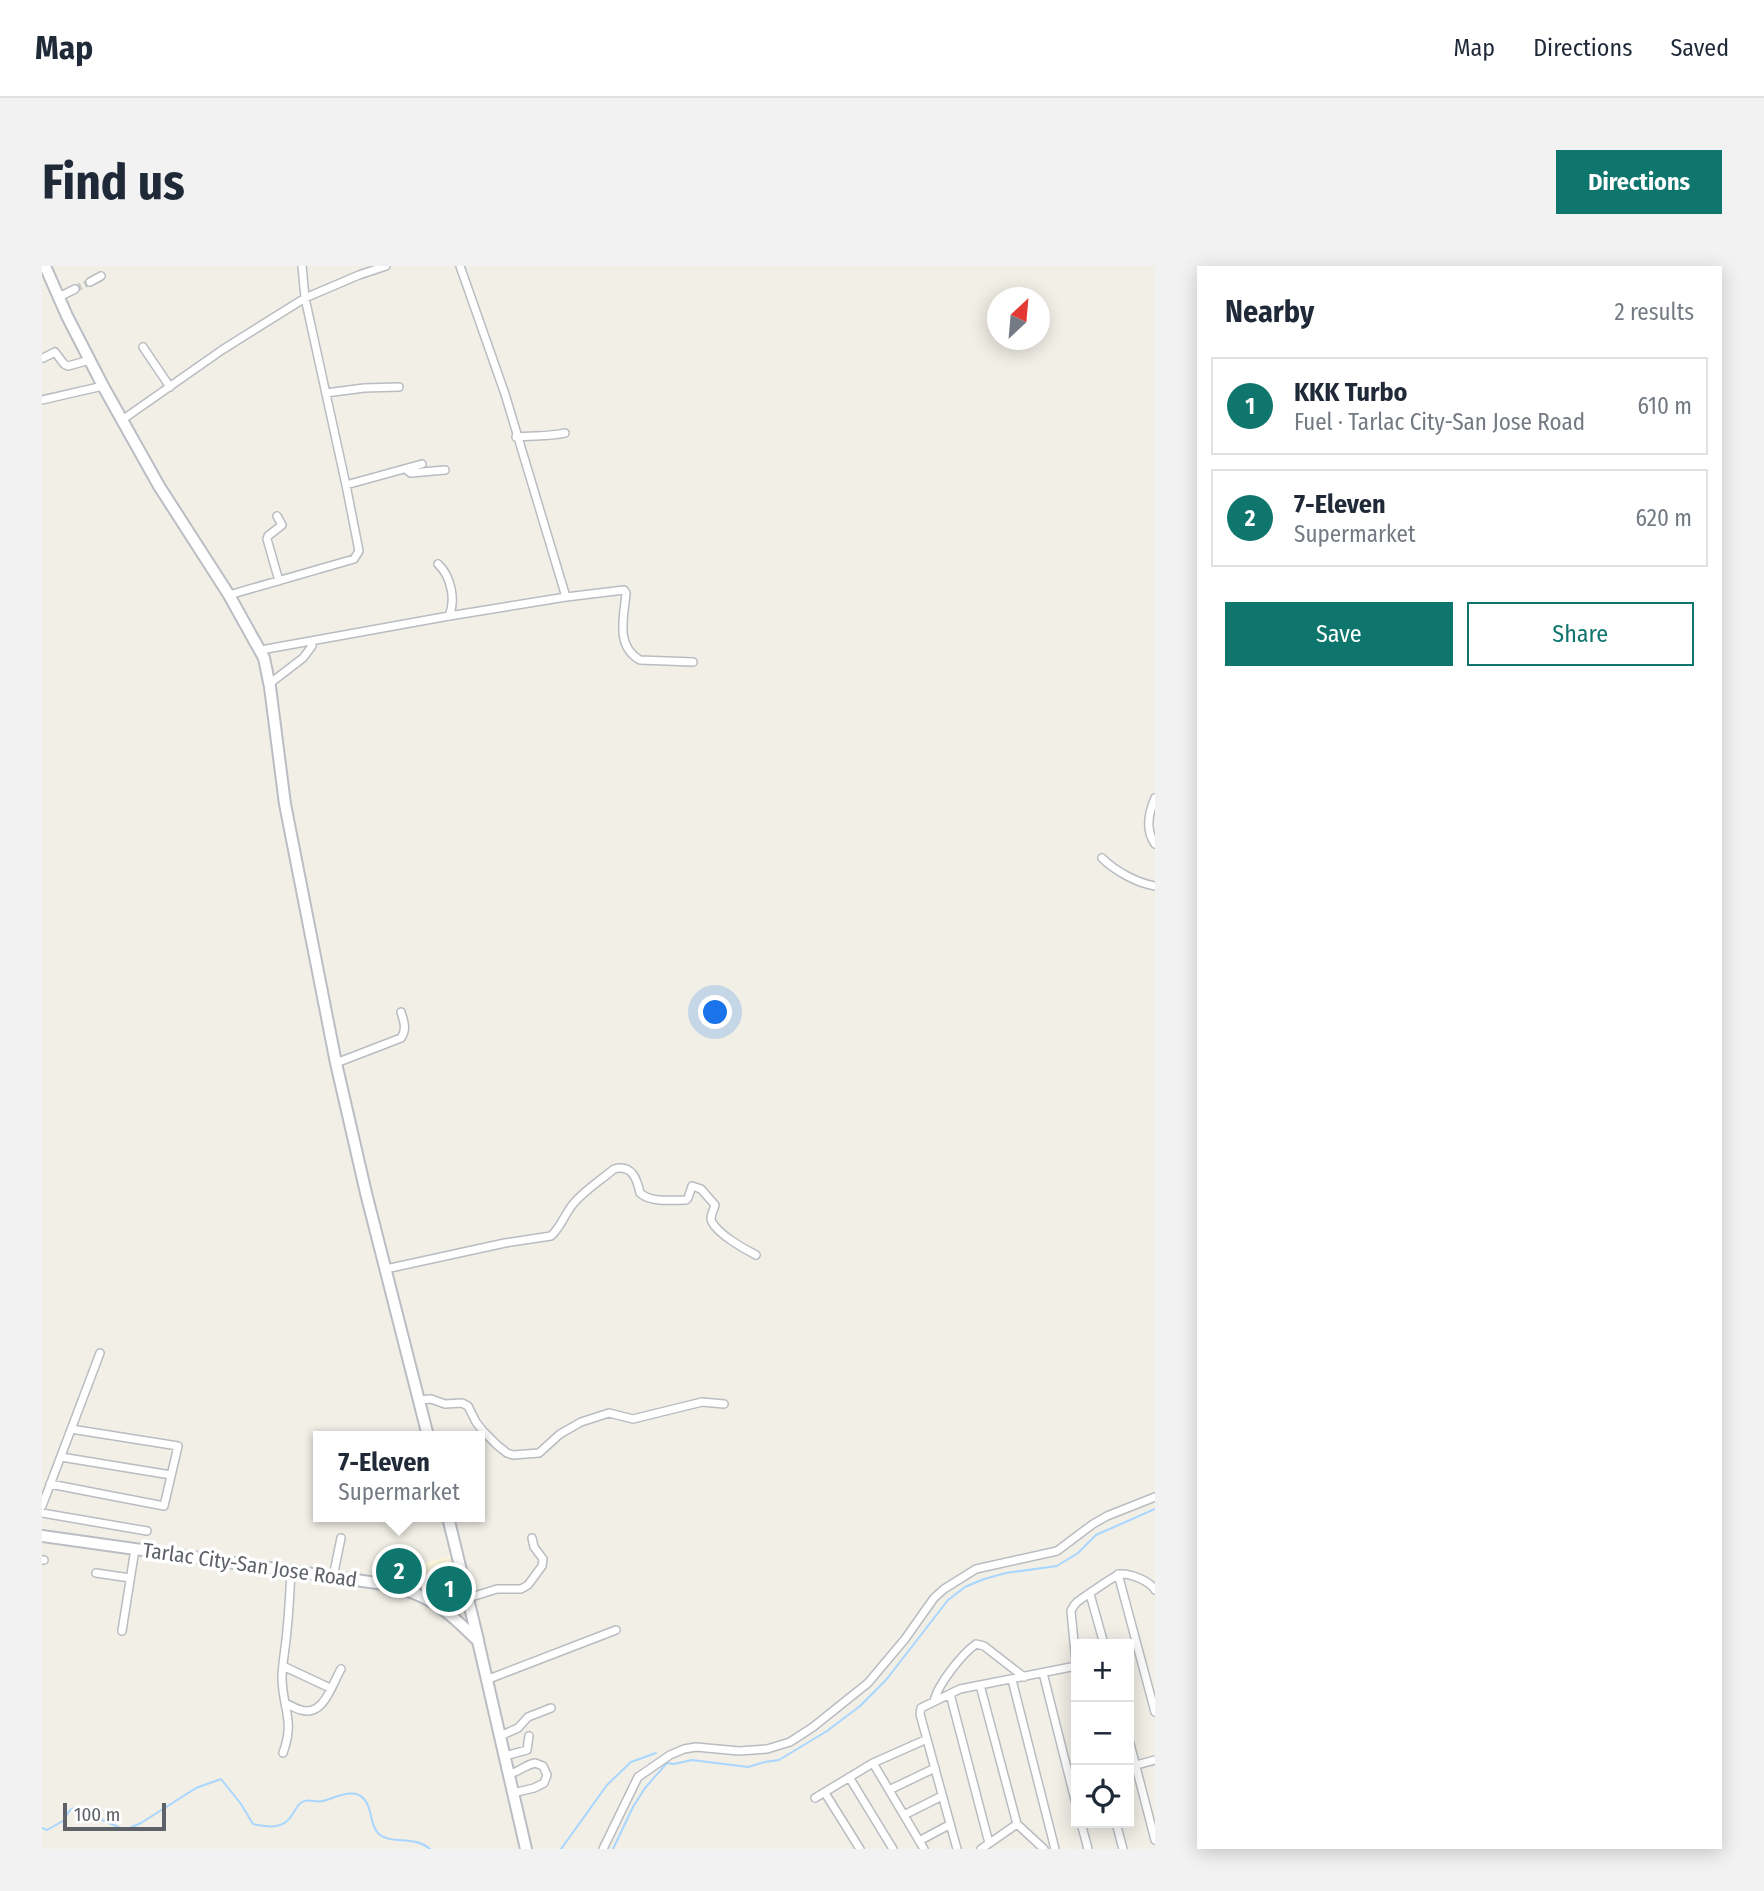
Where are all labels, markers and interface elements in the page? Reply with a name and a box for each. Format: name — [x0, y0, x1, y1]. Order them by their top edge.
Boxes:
text: Map — [35, 28, 93, 68]
text: Map — [1454, 34, 1495, 62]
text: Directions — [1533, 34, 1632, 62]
text: Saved — [1670, 34, 1729, 62]
button: Directions — [1556, 150, 1722, 214]
text: Find us — [42, 153, 185, 212]
north arrow — [987, 287, 1050, 350]
text: Nearby — [1225, 294, 1314, 330]
text: 2 results — [1614, 298, 1694, 326]
text: KKK Turbo — [1294, 377, 1407, 408]
text: 1 — [1245, 392, 1255, 420]
text: 610 m — [1638, 392, 1692, 420]
text: Fuel · Tarlac City-San Jose Road — [1294, 408, 1585, 436]
text: 7-Eleven — [1294, 489, 1386, 520]
text: 2 — [1245, 504, 1255, 532]
text: 620 m — [1636, 504, 1692, 532]
text: Supermarket — [1294, 520, 1415, 548]
button: Save — [1225, 602, 1453, 666]
button: Share — [1467, 602, 1694, 666]
your location — [698, 995, 732, 1029]
popup — [313, 1431, 485, 1522]
text: 7-Eleven — [338, 1447, 430, 1478]
text: Supermarket — [338, 1478, 460, 1506]
street label: Tarlac City-San Jose Road — [141, 1537, 359, 1593]
pin: 2 — [376, 1545, 422, 1597]
pin: 1 — [426, 1563, 472, 1615]
map controls — [1071, 1639, 1134, 1828]
button: + — [1071, 1639, 1134, 1702]
button: − — [1071, 1702, 1134, 1765]
button: locate — [1071, 1765, 1134, 1828]
scale bar — [63, 1800, 166, 1832]
text: 100 m — [74, 1803, 120, 1826]

